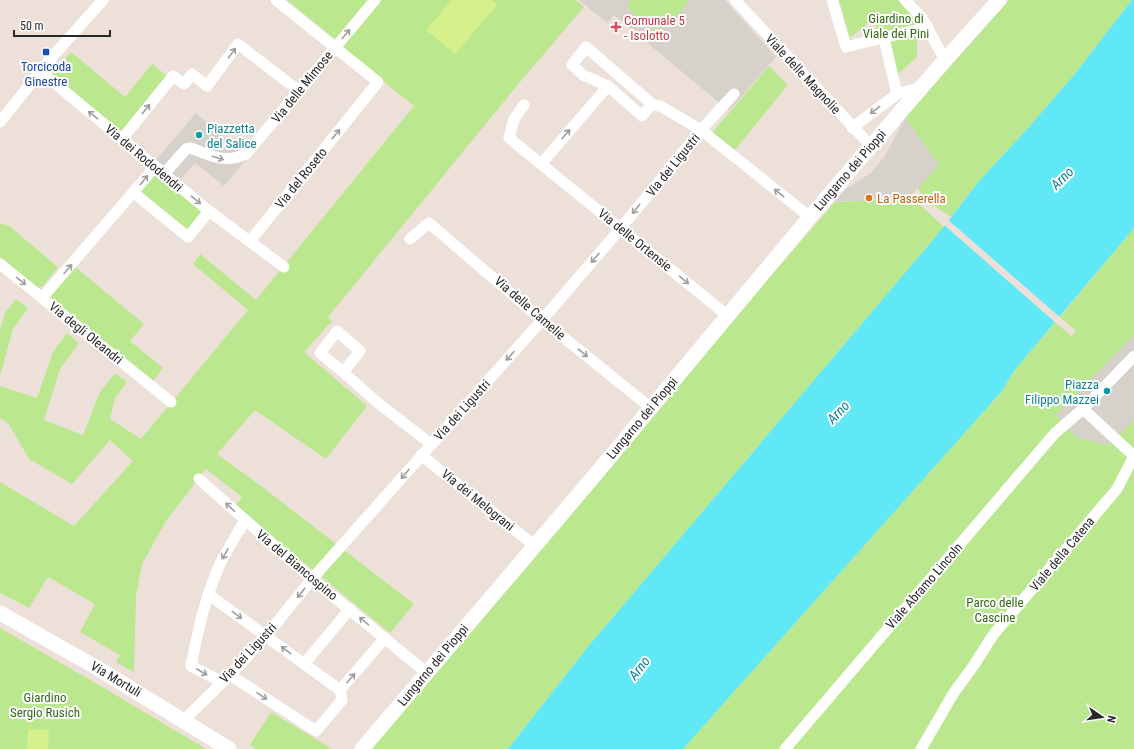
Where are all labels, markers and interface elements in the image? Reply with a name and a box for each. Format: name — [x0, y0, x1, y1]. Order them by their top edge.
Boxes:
park label: Giardino di Viale dei Pini — [863, 11, 929, 41]
scale bar — [14, 12, 110, 38]
place label: Comunale 5 - Isolotto — [624, 13, 685, 43]
text: 50 m — [20, 19, 44, 33]
marker: Comunale 5 - Isolotto — [611, 22, 621, 32]
one-way arrow — [341, 29, 350, 40]
street label: Viale delle Magnolie — [762, 31, 844, 117]
marker: Torcicoda Ginestre — [41, 47, 51, 57]
one-way arrow — [228, 47, 236, 58]
street label: Via delle Mimose — [268, 48, 336, 126]
place label: Torcicoda Ginestre — [21, 59, 71, 89]
one-way arrow — [142, 103, 151, 114]
one-way arrow — [869, 106, 880, 114]
one-way arrow — [87, 111, 98, 120]
street label: Via dei Rododendri — [102, 121, 186, 195]
place label: Piazzetta del Salice — [207, 121, 257, 151]
street label: Lungarno dei Pioppi — [811, 127, 889, 213]
one-way arrow — [331, 129, 340, 140]
one-way arrow — [561, 129, 570, 139]
marker: Piazzetta del Salice — [194, 130, 204, 140]
street label: Via dei Ligustri — [643, 131, 703, 199]
street label: Via del Roseto — [272, 145, 330, 211]
one-way arrow — [211, 154, 223, 162]
water label: Arno — [1047, 163, 1077, 193]
one-way arrow — [140, 175, 149, 186]
one-way arrow — [774, 189, 785, 198]
place label: La Passerella — [877, 191, 946, 206]
marker: La Passerella — [864, 193, 874, 203]
one-way arrow — [190, 196, 201, 205]
one-way arrow — [632, 204, 641, 215]
street label: Via delle Ortensie — [595, 206, 675, 274]
one-way arrow — [591, 252, 600, 263]
one-way arrow — [63, 264, 72, 274]
street label: Via delle Camelie — [492, 273, 568, 343]
one-way arrow — [678, 275, 689, 284]
one-way arrow — [16, 277, 27, 285]
street label: Via degli Oleandri — [46, 299, 126, 367]
one-way arrow — [578, 349, 589, 358]
one-way arrow — [505, 351, 515, 361]
street label: Lungarno dei Pioppi — [603, 374, 681, 462]
street label: Via dei Ligustri — [431, 377, 493, 443]
place label: Piazza Filippo Mazzei — [1025, 377, 1099, 407]
marker: Piazza Filippo Mazzei — [1102, 386, 1112, 396]
water label: Arno — [823, 397, 853, 427]
street label: Via dei Melograni — [439, 466, 517, 534]
one-way arrow — [400, 468, 409, 479]
one-way arrow — [226, 503, 236, 512]
street label: Viale della Catena — [1027, 514, 1097, 594]
street label: Via del Biancospino — [253, 527, 341, 603]
street label: Viale Abramo Lincoln — [883, 540, 965, 632]
one-way arrow — [221, 548, 229, 560]
one-way arrow — [297, 587, 305, 598]
park label: Parco delle Cascine — [966, 595, 1024, 625]
one-way arrow — [231, 611, 242, 619]
one-way arrow — [359, 616, 370, 625]
street label: Via dei Ligustri — [216, 620, 280, 686]
street label: Lungarno dei Pioppi — [394, 621, 472, 709]
one-way arrow — [280, 646, 291, 655]
water label: Arno — [624, 653, 653, 684]
street label: Via Mortuli — [88, 658, 144, 700]
one-way arrow — [196, 669, 208, 677]
one-way arrow — [346, 672, 355, 683]
park label: Giardino Sergio Rusich — [10, 690, 80, 720]
one-way arrow — [256, 693, 268, 701]
north arrow — [1082, 697, 1122, 737]
text: N — [1104, 714, 1118, 724]

